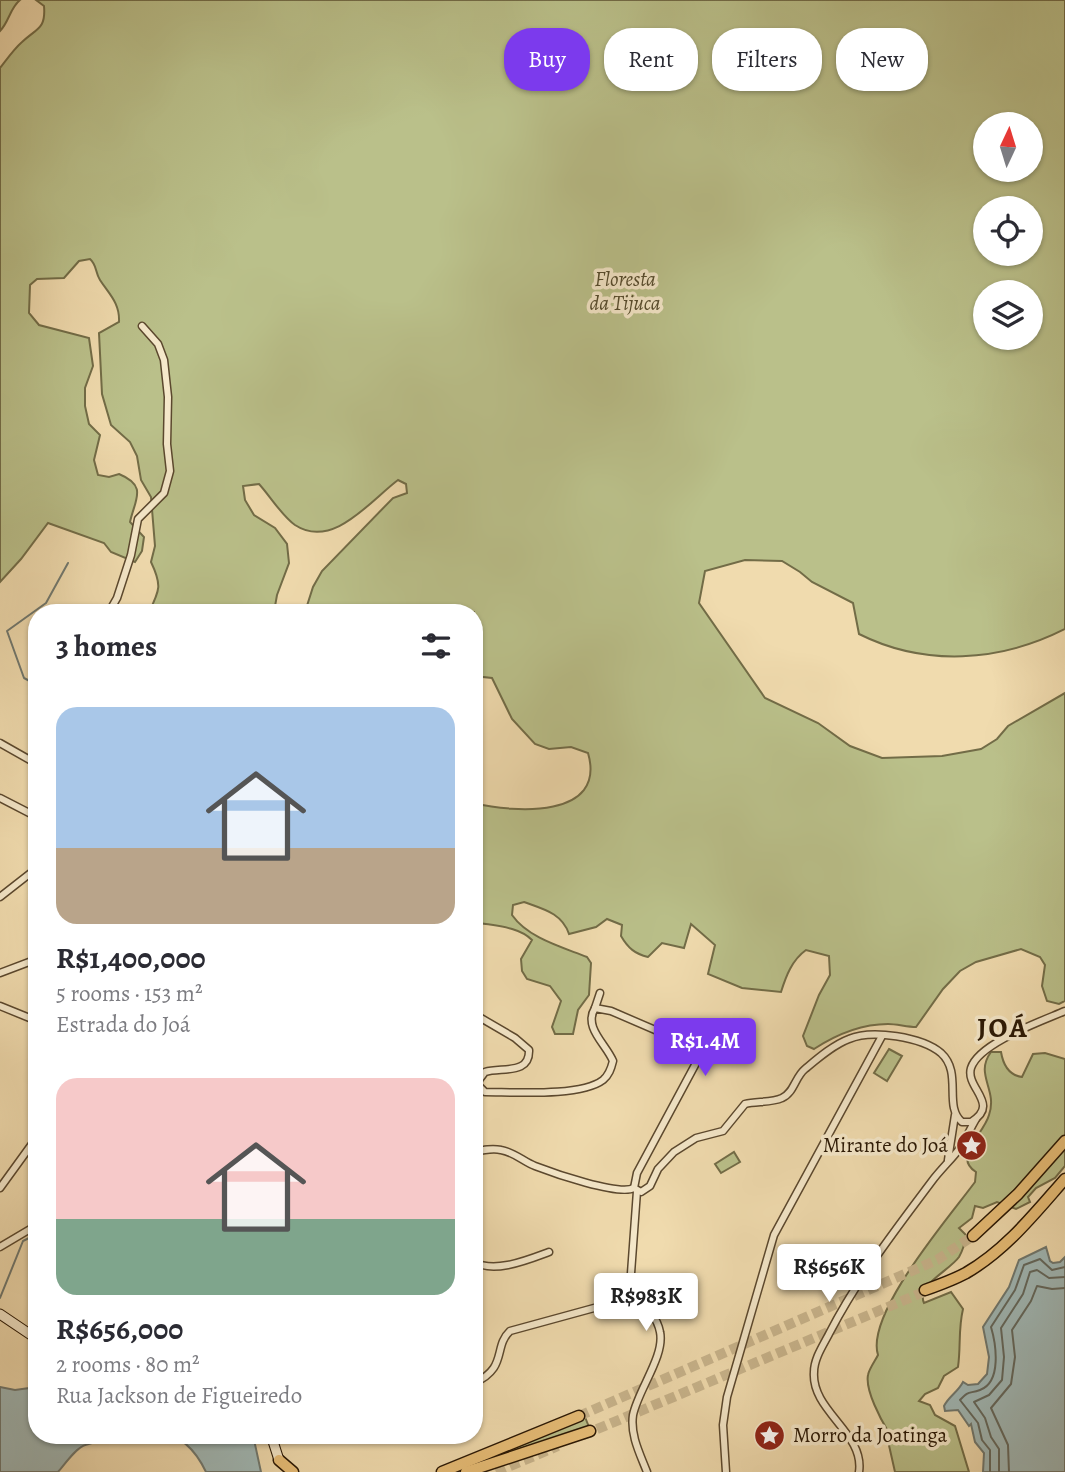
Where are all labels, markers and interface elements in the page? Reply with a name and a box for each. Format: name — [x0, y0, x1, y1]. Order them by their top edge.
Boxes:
chip: Buy — [504, 28, 590, 91]
chip: Rent — [604, 28, 698, 91]
chip: Filters — [712, 28, 822, 91]
chip: New — [836, 28, 928, 91]
north arrow — [973, 112, 1043, 182]
map controls — [973, 112, 1043, 350]
button: locate — [973, 196, 1043, 266]
park label: Floresta da Tijuca — [590, 265, 661, 317]
button: layers — [973, 280, 1043, 350]
text: 3 homes — [56, 626, 157, 666]
icon: filters — [417, 627, 455, 665]
icon: home — [193, 753, 319, 879]
text: R$1,400,000 — [56, 938, 206, 978]
text: 5 rooms · 153 m² — [56, 978, 203, 1009]
text: Estrada do Joá — [56, 1009, 190, 1040]
district label: JOÁ — [977, 1009, 1029, 1047]
pin: R$1.4M — [648, 1018, 762, 1078]
text: R$1.4M — [670, 1025, 740, 1056]
icon: home — [193, 1124, 319, 1250]
place icon: Mirante do Joá — [954, 1128, 988, 1162]
place label: Mirante do Joá — [823, 1131, 948, 1159]
pin: R$656K — [772, 1244, 886, 1304]
text: R$656K — [793, 1251, 865, 1282]
pin: R$983K — [589, 1274, 703, 1333]
text: R$983K — [610, 1280, 682, 1311]
text: R$656,000 — [56, 1309, 183, 1349]
text: 2 rooms · 80 m² — [56, 1349, 200, 1380]
text: Rua Jackson de Figueiredo — [56, 1380, 302, 1411]
place icon: Morro da Joatinga — [753, 1418, 787, 1452]
place label: Morro da Joatinga — [793, 1421, 947, 1449]

